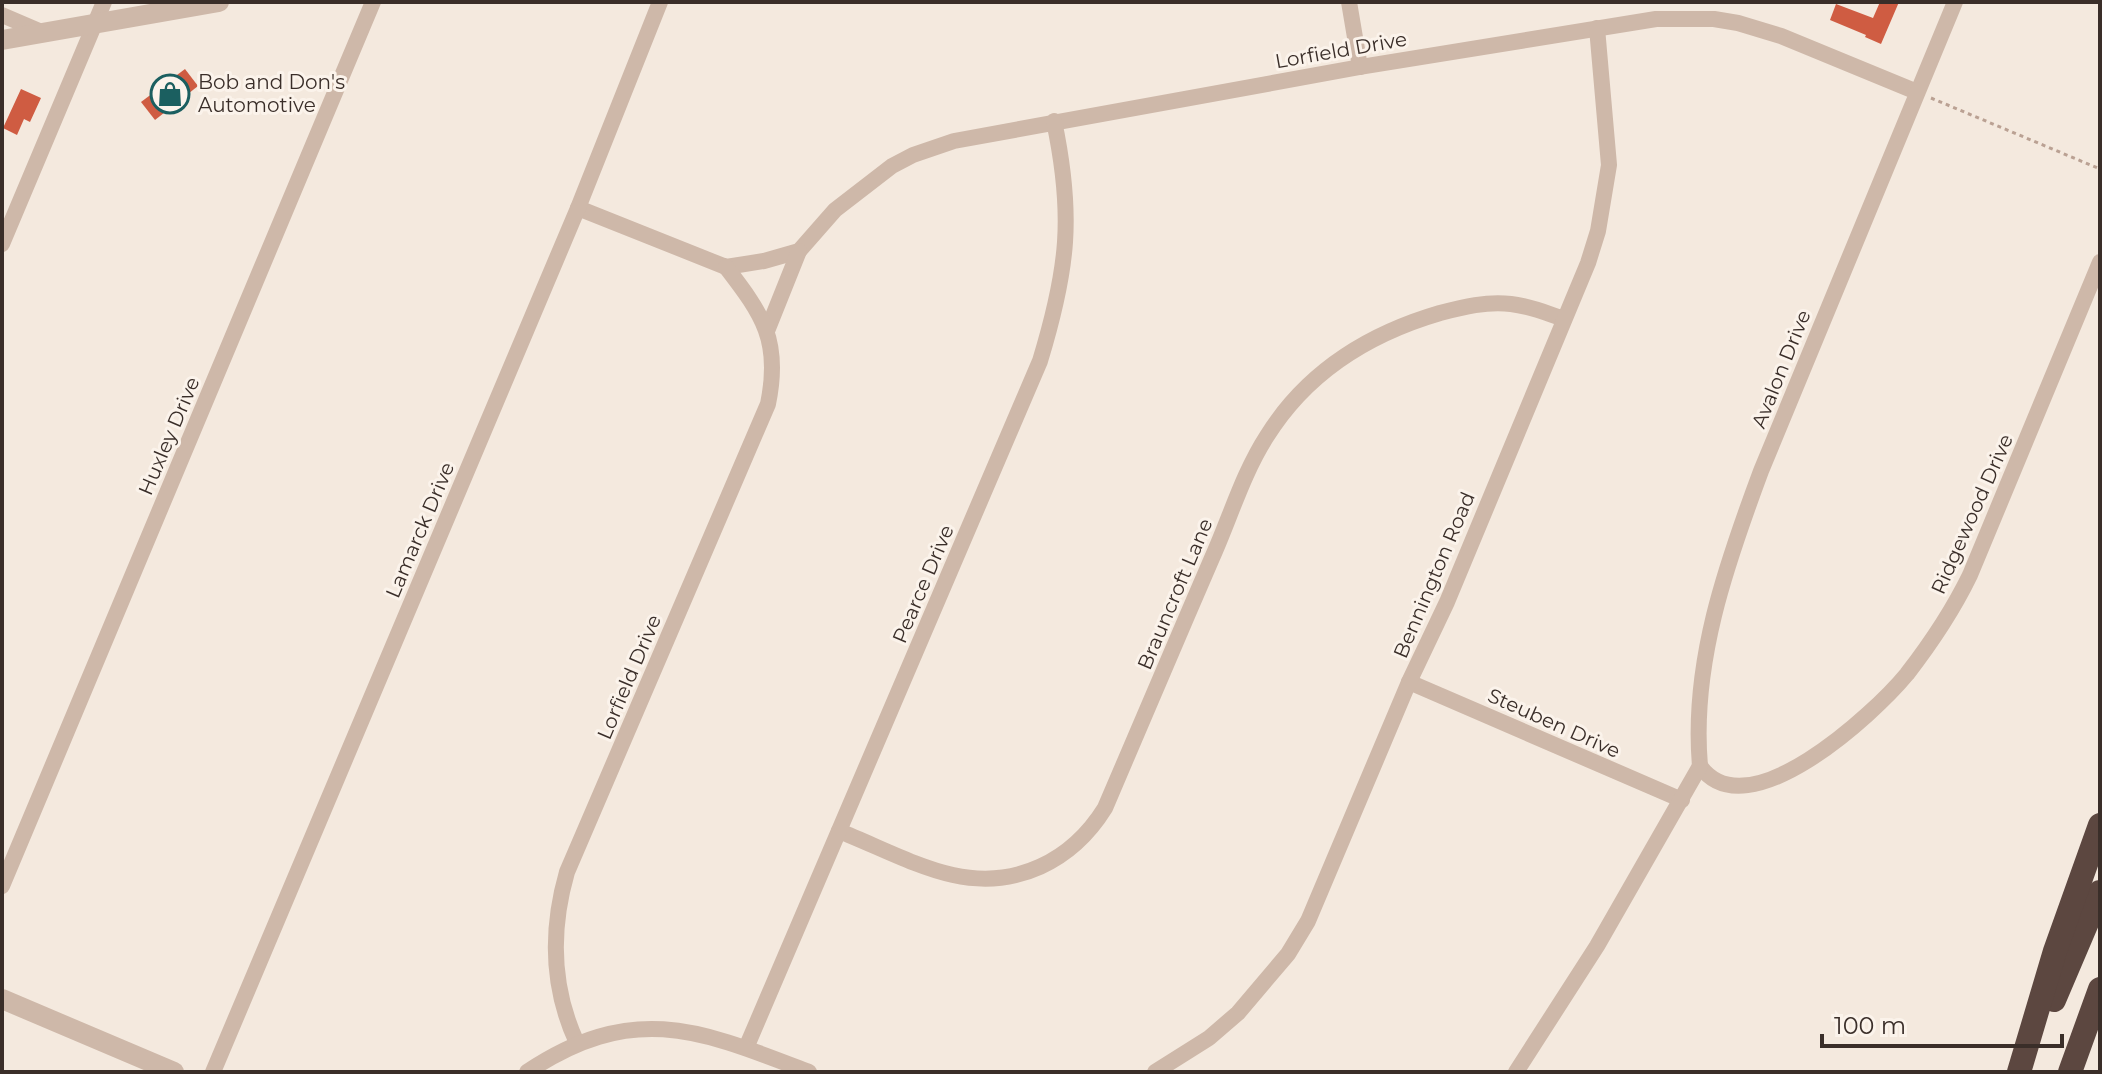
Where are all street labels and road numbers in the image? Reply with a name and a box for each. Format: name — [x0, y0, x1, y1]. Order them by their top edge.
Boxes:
street label: Lorfield Drive — [1273, 27, 1409, 73]
street label: Avalon Drive — [1746, 306, 1816, 432]
street label: Huxley Drive — [133, 373, 205, 499]
street label: Ridgewood Drive — [1926, 430, 2018, 598]
street label: Lamarck Drive — [381, 459, 459, 601]
street label: Bennington Road — [1388, 488, 1480, 662]
street label: Brauncroft Lane — [1132, 515, 1218, 673]
street label: Pearce Drive — [887, 521, 959, 647]
street label: Lorfield Drive — [592, 611, 666, 743]
street label: Steuben Drive — [1484, 683, 1624, 763]

